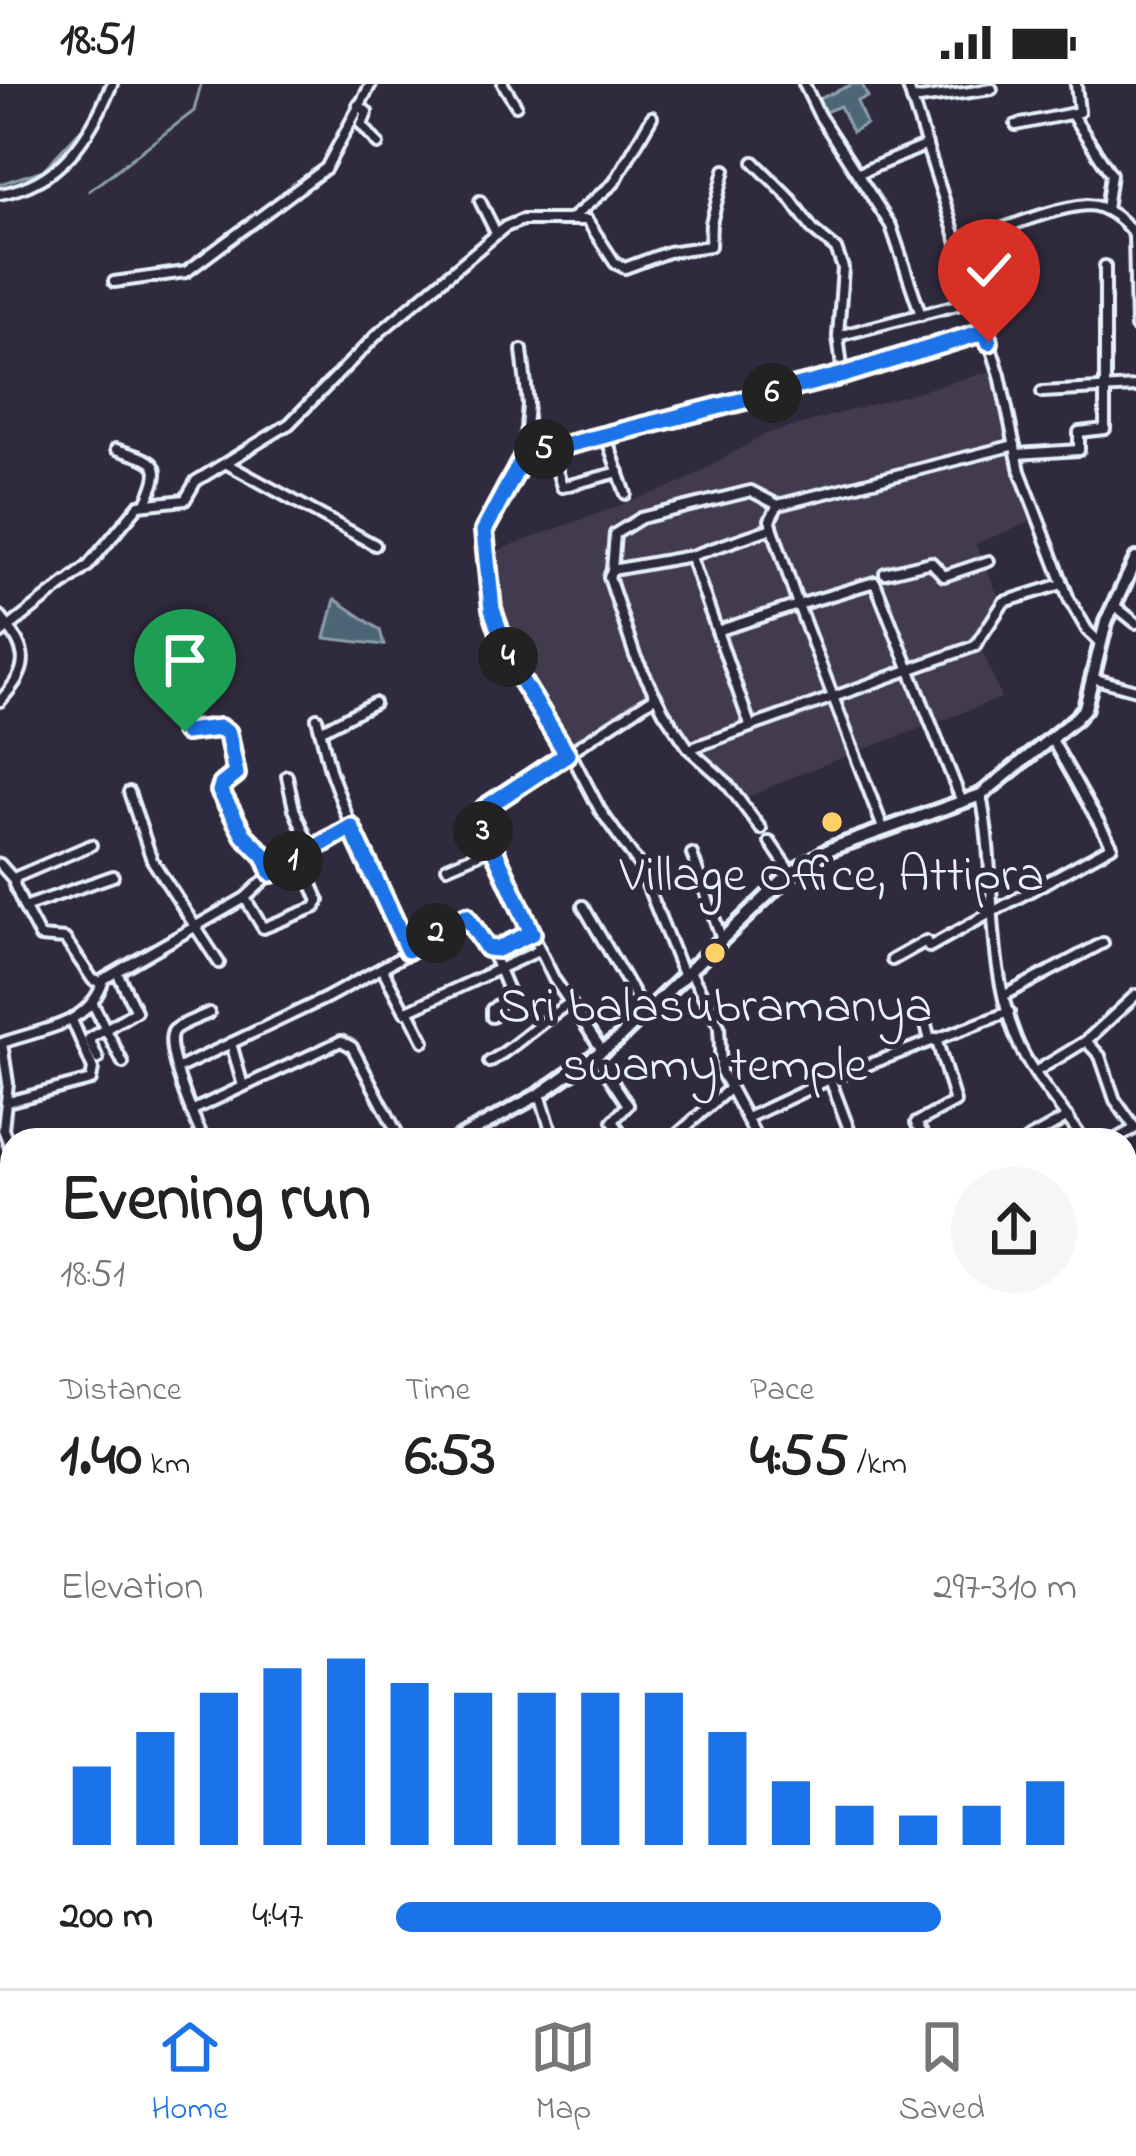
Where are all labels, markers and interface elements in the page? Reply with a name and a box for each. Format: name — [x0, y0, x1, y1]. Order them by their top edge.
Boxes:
text: 18:51 — [60, 9, 135, 75]
pin — [938, 219, 1040, 342]
icon: check — [956, 237, 1022, 303]
pin: 6 — [742, 363, 802, 423]
text: 6 — [765, 369, 779, 417]
pin: 5 — [514, 419, 574, 479]
text: 5 — [535, 425, 553, 473]
pin — [134, 609, 236, 732]
icon: arrive — [152, 627, 218, 693]
pin: 4 — [478, 627, 538, 687]
text: 4 — [501, 633, 515, 681]
pin: 3 — [453, 801, 513, 861]
text: 3 — [476, 807, 490, 855]
marker: Village Office, Attipra — [819, 809, 845, 835]
pin: 1 — [263, 831, 323, 891]
text: 1 — [288, 837, 298, 885]
place label: Village Office, Attipra — [619, 840, 1044, 915]
pin: 2 — [406, 903, 466, 963]
text: 2 — [428, 909, 444, 957]
marker: Sri balasubramanya swamy temple — [702, 940, 728, 966]
place label: Sri balasubramanya swamy temple — [498, 971, 932, 1105]
text: Evening run — [60, 1154, 371, 1250]
button: share — [951, 1167, 1077, 1293]
text: 18:51 — [60, 1247, 125, 1304]
text: Distance — [60, 1367, 182, 1415]
text: Time — [405, 1367, 470, 1415]
text: Pace — [750, 1367, 814, 1415]
text: 1.40 — [60, 1415, 142, 1502]
text: 6:53 — [405, 1415, 496, 1502]
text: 4:55 — [750, 1415, 848, 1502]
text: km — [142, 1441, 190, 1489]
text: /km — [848, 1441, 907, 1489]
text: Elevation — [60, 1560, 203, 1617]
text: 297–310 m — [933, 1560, 1077, 1617]
text: 200 m — [60, 1889, 153, 1946]
text: 4:47 — [252, 1889, 304, 1946]
tab: Home — [151, 2014, 228, 2134]
tab: Map — [530, 2014, 596, 2134]
tab: Saved — [899, 2014, 985, 2134]

